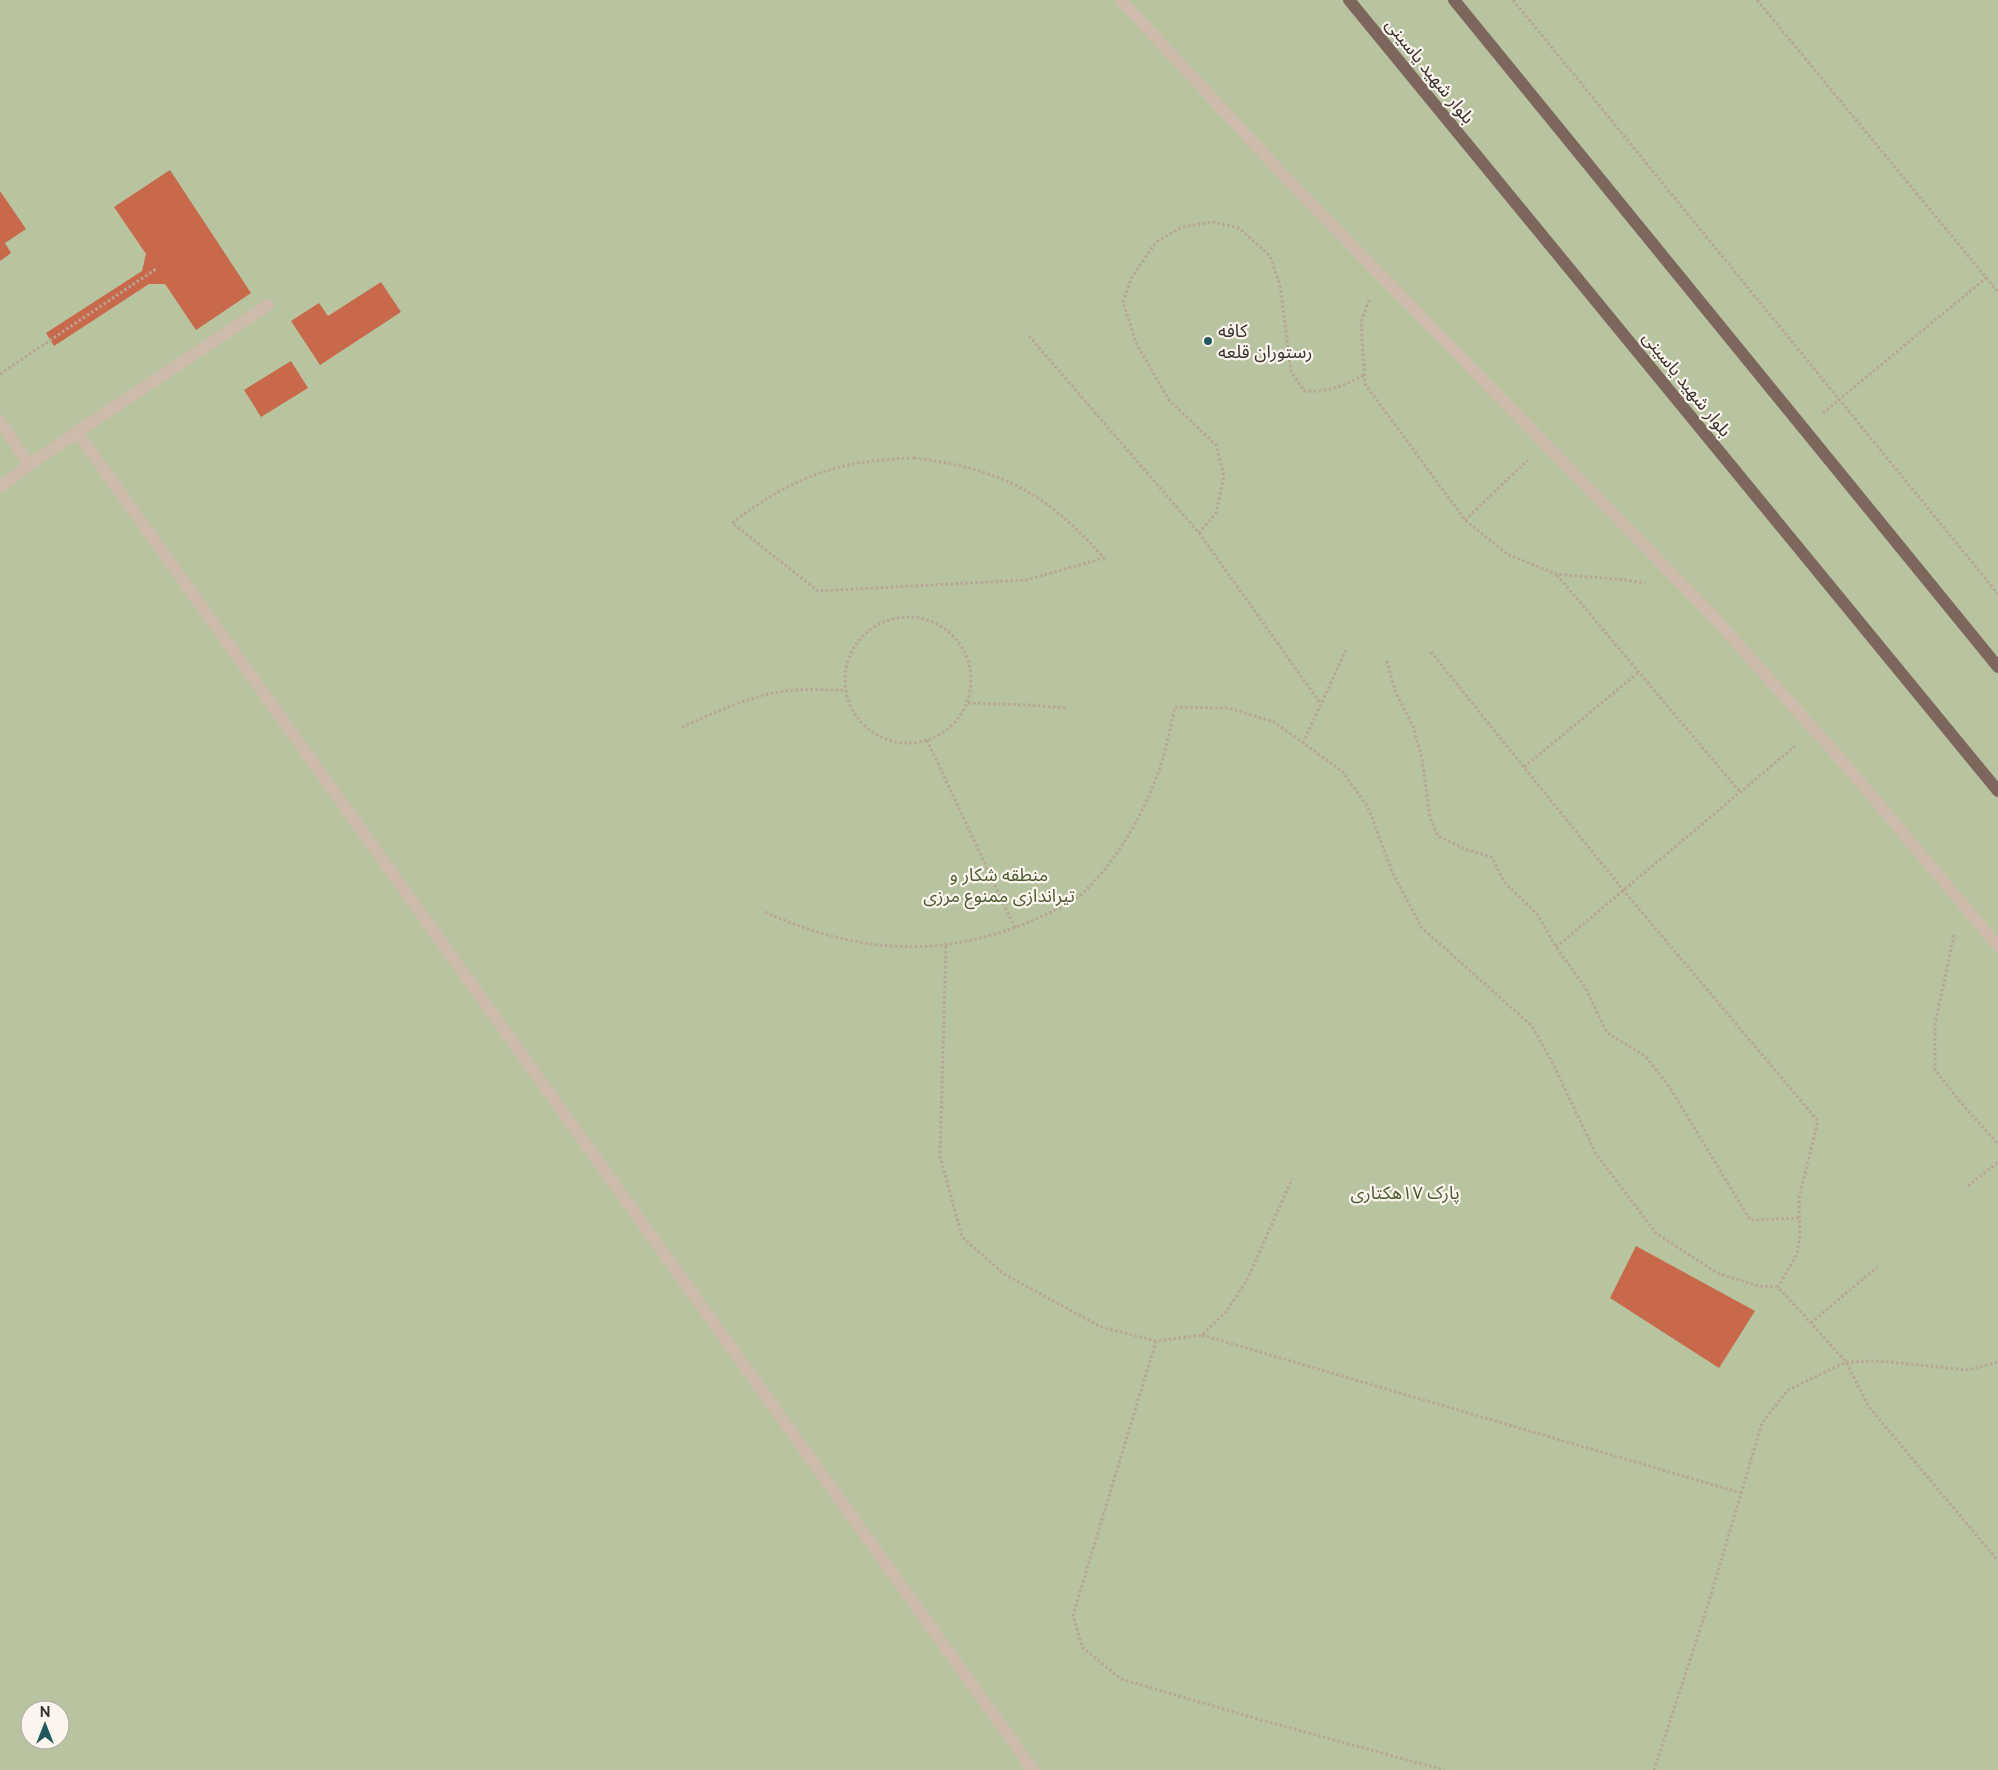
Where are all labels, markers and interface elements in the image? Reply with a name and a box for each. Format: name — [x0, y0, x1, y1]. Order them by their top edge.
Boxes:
street label: بلوار شهید یاسینی — [1381, 14, 1479, 128]
place label: کافه رستوران قلعه — [1218, 320, 1312, 363]
street label: بلوار شهید یاسینی — [1638, 327, 1736, 441]
marker: کافه رستوران قلعه — [1202, 335, 1214, 347]
park label: منطقه شکار و تیراندازی ممنوع مرزی — [923, 864, 1075, 910]
park label: پارک ۱۷هکتاری — [1350, 1182, 1460, 1204]
north arrow — [20, 1700, 70, 1750]
text: N — [40, 1704, 50, 1720]

